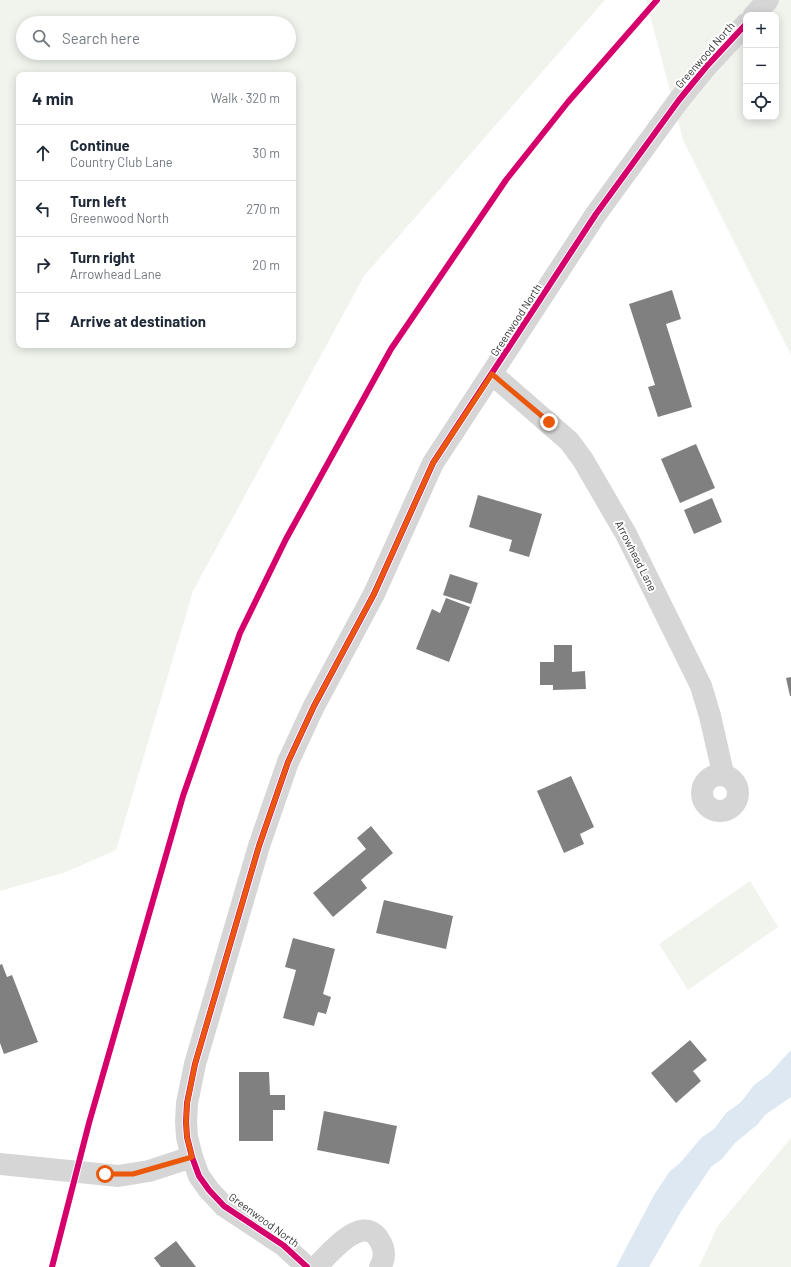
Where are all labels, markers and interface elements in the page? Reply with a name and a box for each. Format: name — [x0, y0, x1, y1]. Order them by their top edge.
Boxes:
map controls — [743, 12, 779, 120]
button: + — [743, 12, 779, 48]
search box — [16, 16, 296, 60]
street label: Greenwood North — [672, 19, 737, 91]
icon: search — [30, 27, 52, 49]
text: Search here — [62, 29, 140, 47]
button: − — [743, 48, 779, 84]
button: locate — [743, 84, 779, 120]
text: 4 min — [32, 88, 74, 108]
text: Walk · 320 m — [211, 90, 280, 106]
text: Continue — [70, 136, 130, 154]
icon: ahead — [32, 142, 54, 164]
text: 30 m — [253, 145, 280, 161]
text: Country Club Lane — [70, 154, 173, 170]
text: Turn left — [70, 192, 126, 210]
icon: left — [32, 198, 54, 220]
text: 270 m — [246, 201, 280, 217]
text: Greenwood North — [70, 210, 169, 226]
text: Turn right — [70, 248, 135, 266]
icon: right — [32, 254, 54, 276]
text: 20 m — [252, 257, 280, 273]
text: Arrowhead Lane — [70, 266, 161, 282]
street label: Greenwood North — [487, 281, 544, 358]
icon: arrive — [32, 310, 54, 332]
text: Arrive at destination — [70, 312, 206, 330]
route end — [540, 413, 558, 431]
street label: Arrowhead Lane — [613, 518, 660, 593]
route start — [96, 1165, 114, 1183]
street label: Greenwood North — [227, 1190, 302, 1249]

